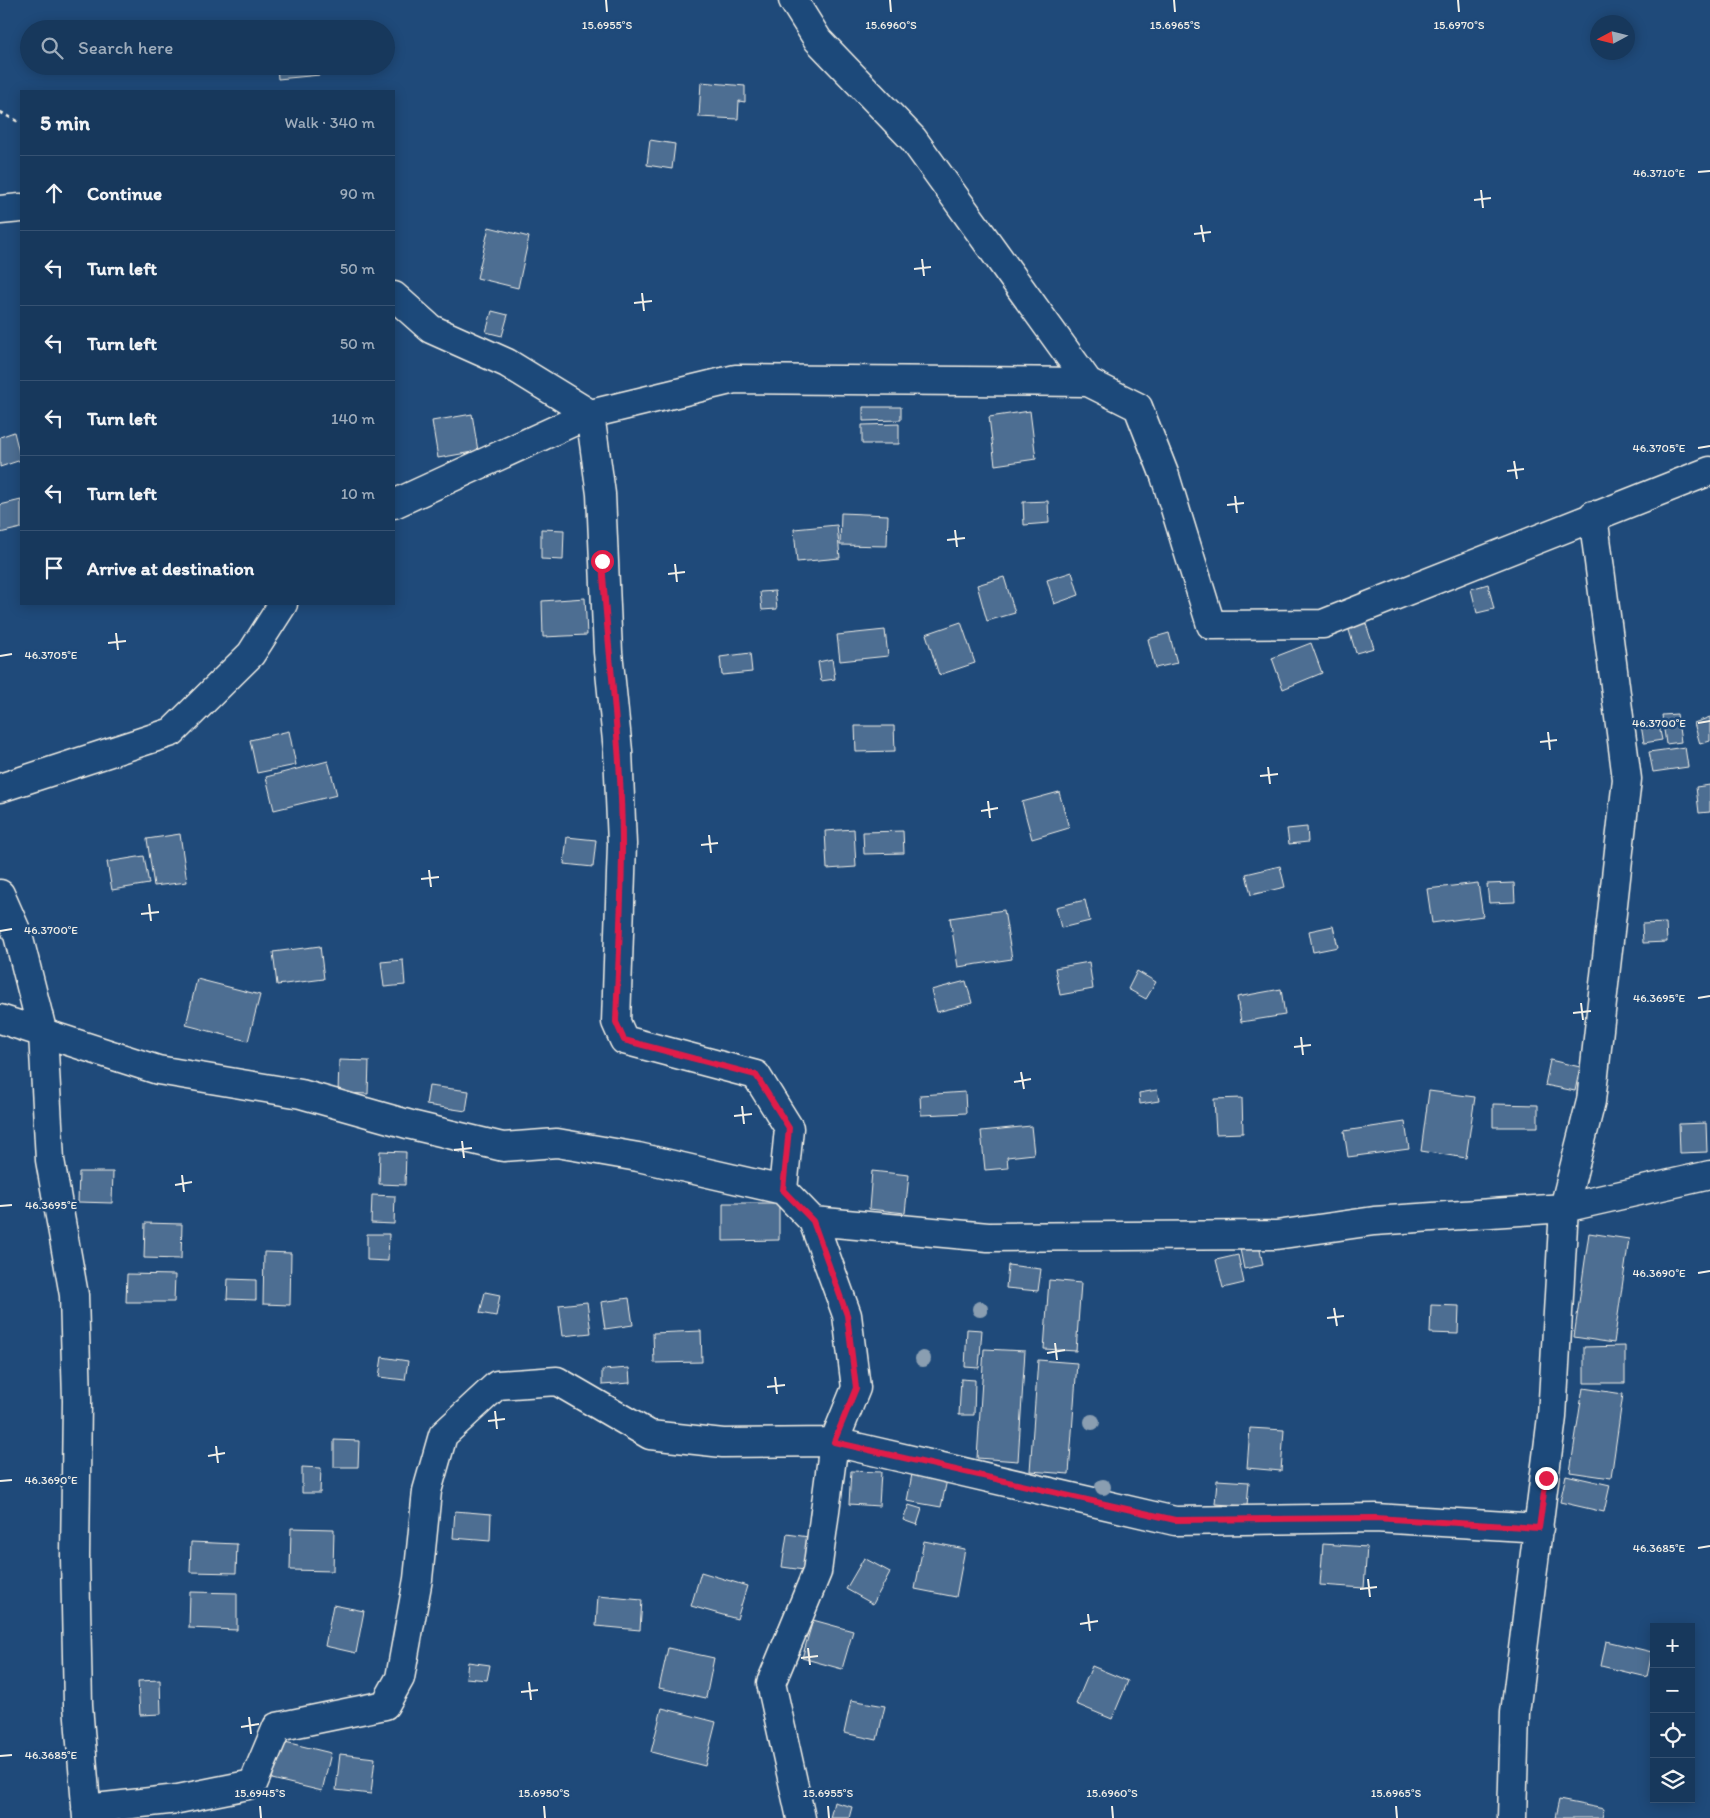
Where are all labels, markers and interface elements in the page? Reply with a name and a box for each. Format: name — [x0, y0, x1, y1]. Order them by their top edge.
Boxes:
north arrow — [1590, 15, 1635, 60]
text: 15.6955°S — [582, 18, 632, 32]
text: 15.6960°S — [865, 18, 917, 32]
text: 15.6965°S — [1150, 18, 1200, 32]
text: 15.6970°S — [1433, 18, 1485, 32]
search box — [20, 20, 395, 75]
icon: search — [38, 34, 66, 62]
text: Search here — [78, 36, 173, 59]
text: 5 min — [40, 110, 90, 135]
text: Walk · 340 m — [285, 113, 375, 132]
text: 46.3710°E — [1633, 166, 1685, 180]
icon: ahead — [40, 179, 68, 207]
text: Continue — [87, 182, 162, 205]
text: 90 m — [340, 184, 375, 203]
icon: left — [40, 254, 68, 282]
text: Turn left — [87, 257, 157, 280]
text: 50 m — [340, 259, 375, 278]
icon: left — [40, 329, 68, 357]
text: Turn left — [87, 332, 157, 355]
text: 50 m — [340, 334, 375, 353]
icon: left — [40, 404, 68, 432]
text: Turn left — [87, 407, 157, 430]
text: 140 m — [331, 409, 375, 428]
text: 46.3705°E — [1633, 441, 1686, 455]
icon: left — [40, 479, 68, 507]
text: Turn left — [87, 482, 157, 505]
text: 10 m — [341, 484, 375, 503]
route start — [591, 550, 614, 573]
icon: arrive — [40, 554, 68, 582]
text: Arrive at destination — [87, 557, 254, 580]
text: 46.3705°E — [25, 648, 78, 662]
text: 46.3700°E — [1632, 716, 1686, 730]
text: 46.3700°E — [24, 923, 78, 937]
text: 46.3695°E — [1633, 991, 1685, 1005]
text: 46.3695°E — [25, 1198, 77, 1212]
text: 46.3690°E — [1632, 1266, 1686, 1280]
route end — [1535, 1467, 1558, 1490]
text: 46.3690°E — [24, 1473, 78, 1487]
text: 46.3685°E — [1633, 1541, 1686, 1555]
map controls — [1650, 1623, 1695, 1803]
button: + — [1650, 1623, 1695, 1668]
button: − — [1650, 1668, 1695, 1713]
button: locate — [1650, 1713, 1695, 1758]
text: 46.3685°E — [25, 1748, 78, 1762]
button: layers — [1650, 1758, 1695, 1803]
text: 15.6945°S — [234, 1786, 286, 1800]
text: 15.6950°S — [518, 1786, 570, 1800]
text: 15.6955°S — [803, 1786, 853, 1800]
text: 15.6960°S — [1086, 1786, 1138, 1800]
text: 15.6965°S — [1371, 1786, 1421, 1800]

